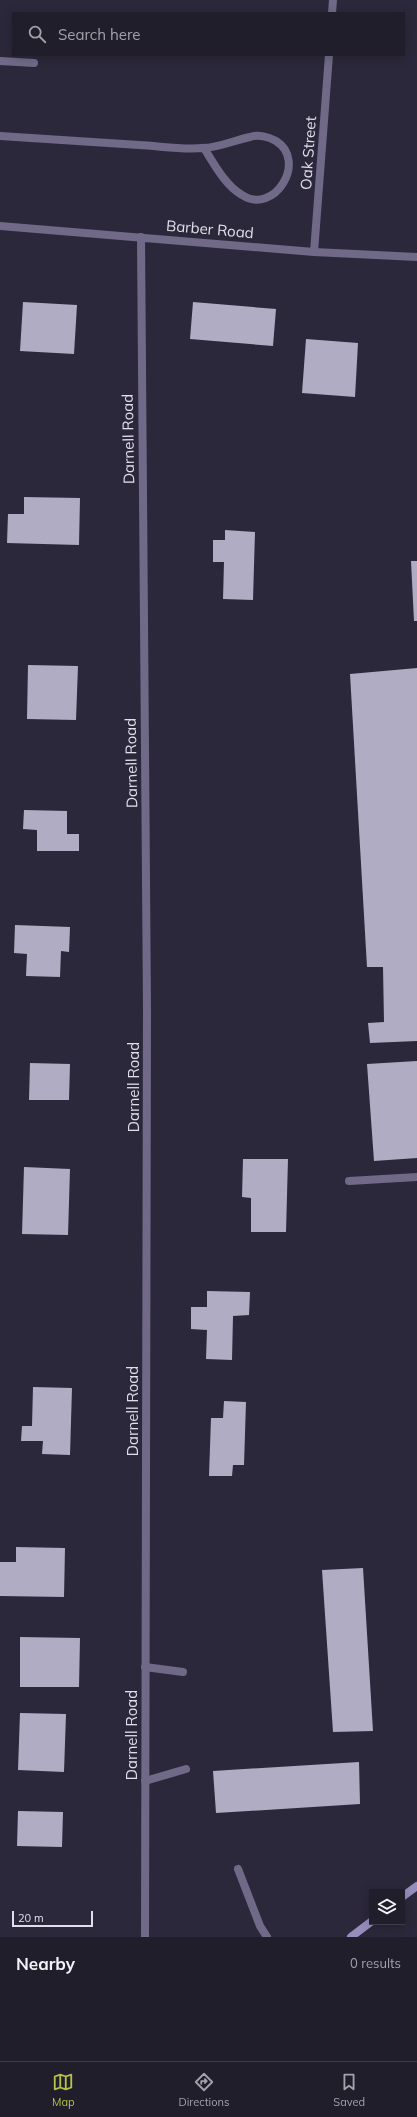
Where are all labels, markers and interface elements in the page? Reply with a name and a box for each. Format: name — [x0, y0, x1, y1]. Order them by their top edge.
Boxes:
search box — [12, 12, 405, 56]
icon: search — [26, 23, 48, 45]
text: Search here — [58, 25, 140, 44]
street label: Oak Street — [296, 116, 320, 190]
street label: Barber Road — [165, 216, 255, 242]
street label: Darnell Road — [118, 394, 138, 484]
street label: Darnell Road — [121, 718, 141, 808]
street label: Darnell Road — [124, 1042, 143, 1132]
street label: Darnell Road — [123, 1366, 142, 1456]
street label: Darnell Road — [122, 1690, 141, 1780]
map controls — [369, 1889, 405, 1925]
button: layers — [369, 1889, 405, 1925]
scale bar — [12, 1909, 93, 1928]
text: 20 m — [18, 1911, 44, 1925]
text: Nearby — [16, 1953, 75, 1974]
text: 0 results — [350, 1955, 401, 1971]
tab: Map — [52, 2071, 75, 2109]
tab: Directions — [179, 2071, 229, 2109]
tab: Saved — [333, 2071, 365, 2109]

